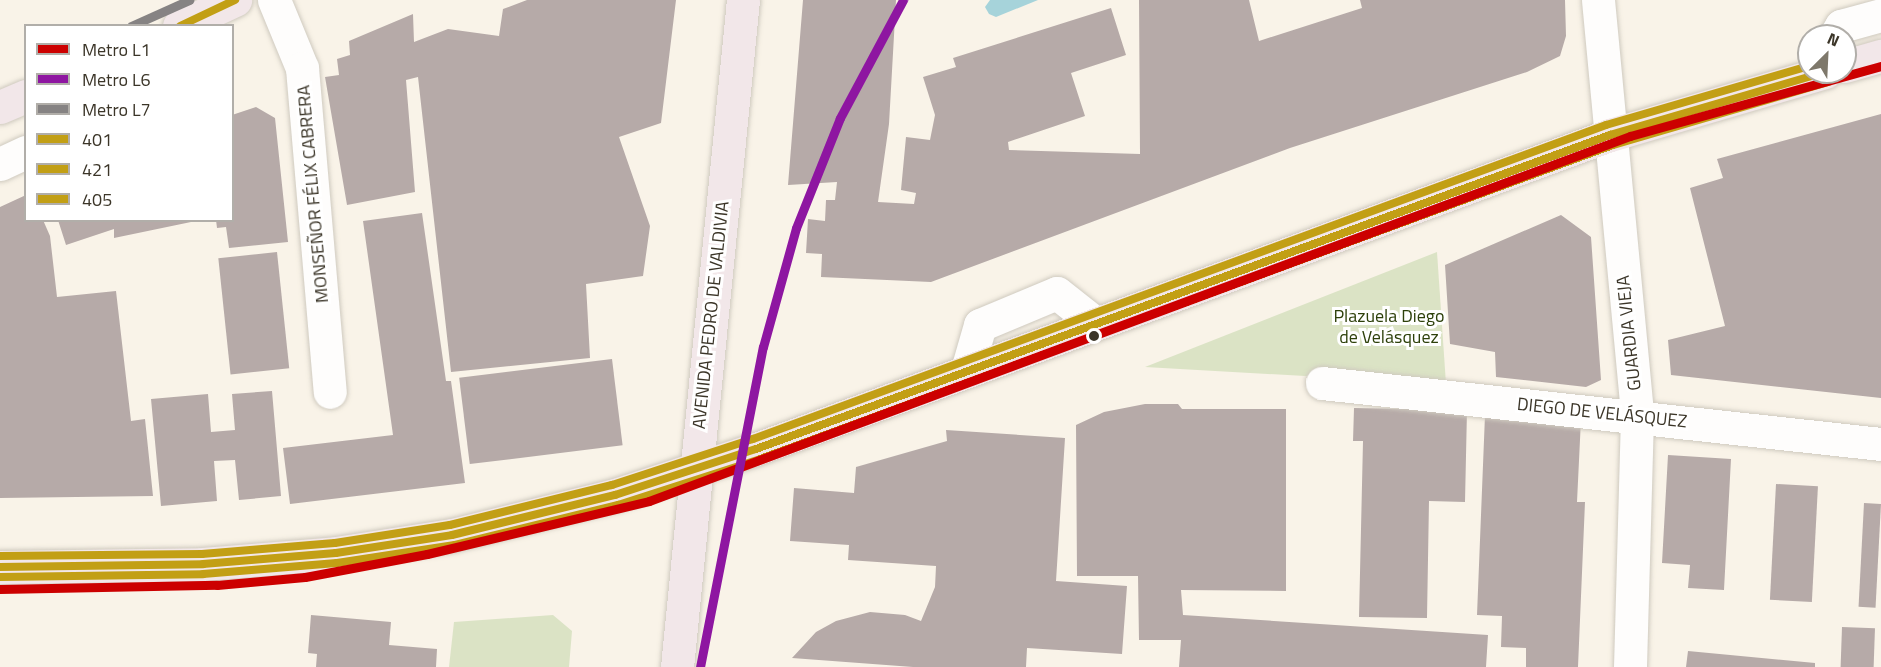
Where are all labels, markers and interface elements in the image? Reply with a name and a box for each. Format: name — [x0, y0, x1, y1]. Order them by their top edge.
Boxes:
legend — [24, 24, 234, 222]
north arrow — [1797, 24, 1857, 84]
text: N — [1824, 26, 1843, 53]
text: Metro L1 — [82, 36, 151, 63]
text: Metro L6 — [82, 66, 151, 93]
street label: MONSEÑOR FÉLIX CABRERA — [293, 84, 333, 304]
text: Metro L7 — [82, 96, 151, 123]
text: 401 — [82, 126, 112, 153]
text: 421 — [82, 156, 112, 183]
text: 405 — [82, 186, 112, 213]
street label: AVENIDA PEDRO DE VALDIVIA — [688, 200, 734, 430]
street label: GUARDIA VIEJA — [1612, 274, 1646, 392]
park label: Plazuela Diego de Velásquez — [1333, 306, 1445, 348]
unlabelled marker — [1088, 330, 1100, 342]
street label: DIEGO DE VELÁSQUEZ — [1516, 393, 1688, 433]

